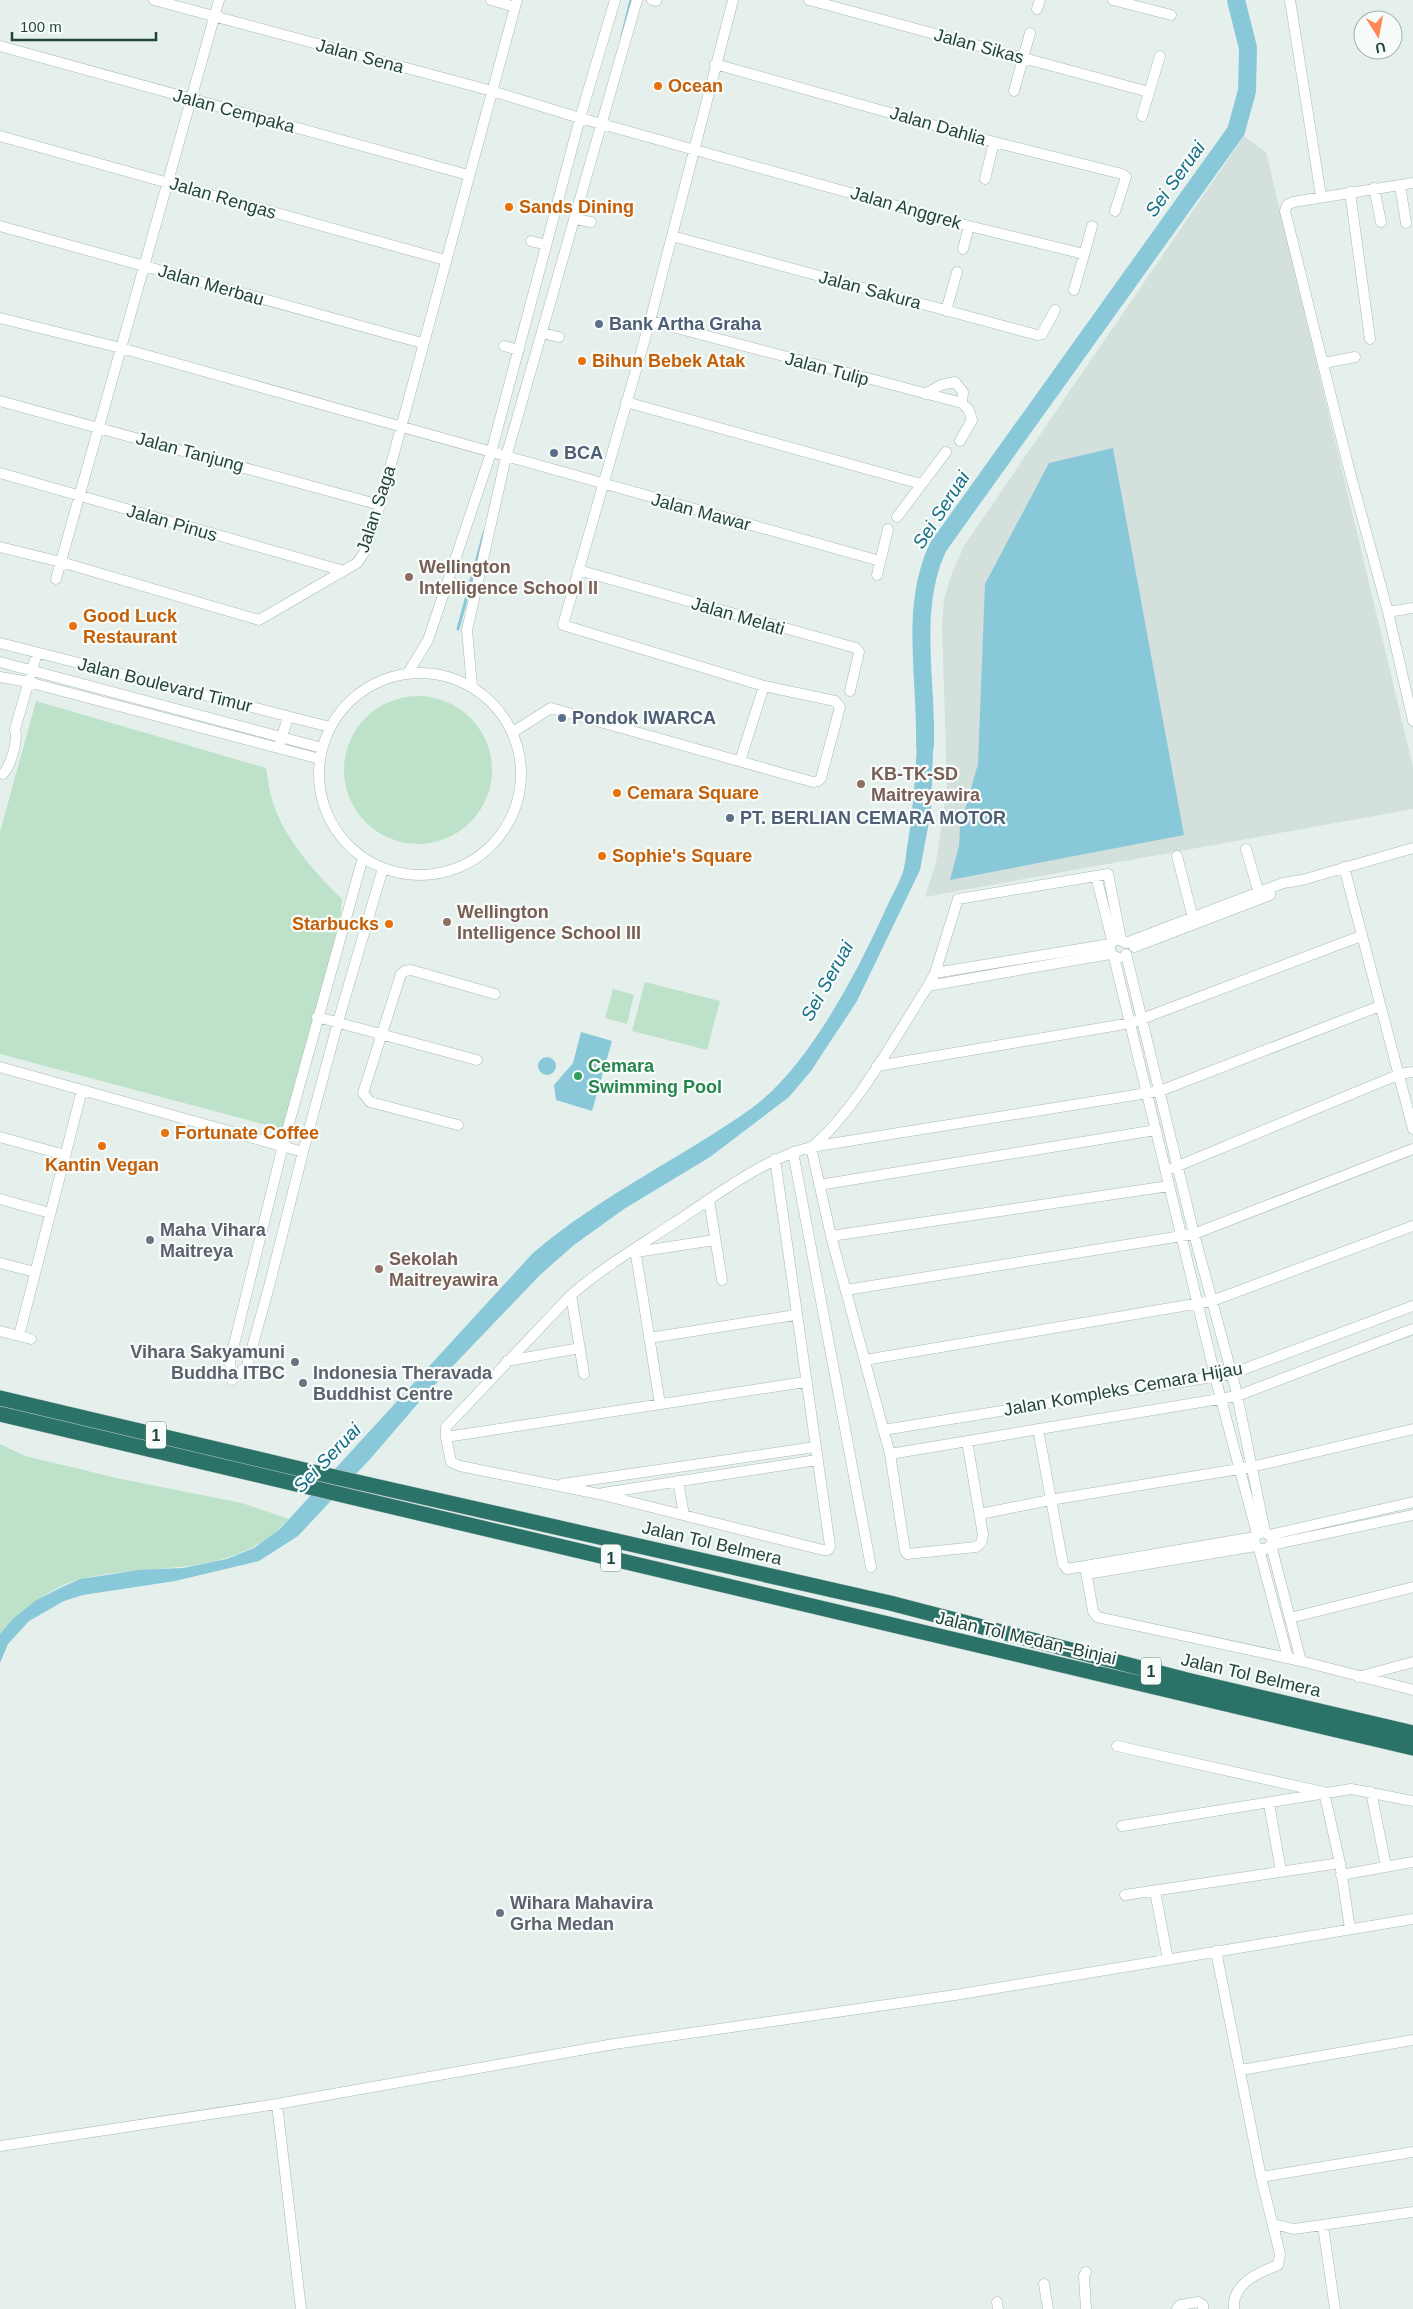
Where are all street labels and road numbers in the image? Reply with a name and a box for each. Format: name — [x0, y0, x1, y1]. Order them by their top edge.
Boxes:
street label: Jalan Sikas — [932, 24, 1026, 68]
street label: Jalan Sena — [314, 35, 407, 78]
street label: Jalan Cempaka — [171, 85, 298, 137]
street label: Jalan Dahlia — [888, 103, 989, 150]
street label: Jalan Rengas — [167, 173, 279, 223]
street label: Jalan Anggrek — [848, 183, 965, 234]
street label: Jalan Merbau — [156, 260, 266, 310]
street label: Jalan Sakura — [817, 267, 924, 314]
street label: Jalan Tulip — [783, 348, 871, 390]
street label: Jalan Tanjung — [134, 428, 246, 476]
street label: Jalan Saga — [353, 462, 400, 555]
street label: Jalan Mawar — [649, 489, 753, 535]
street label: Jalan Pinus — [125, 501, 219, 545]
street label: Jalan Melati — [689, 593, 787, 639]
street label: Jalan Boulevard Timur — [76, 654, 254, 716]
street label: Jalan Kompleks Cemara Hijau — [1002, 1358, 1244, 1420]
road number: 1 — [146, 1422, 166, 1448]
street label: Jalan Tol Belmera — [640, 1517, 785, 1569]
road number: 1 — [601, 1545, 621, 1572]
street label: Jalan Tol Medan–Binjai — [934, 1607, 1118, 1669]
street label: Jalan Tol Belmera — [1179, 1649, 1324, 1701]
road number: 1 — [1141, 1658, 1161, 1684]

